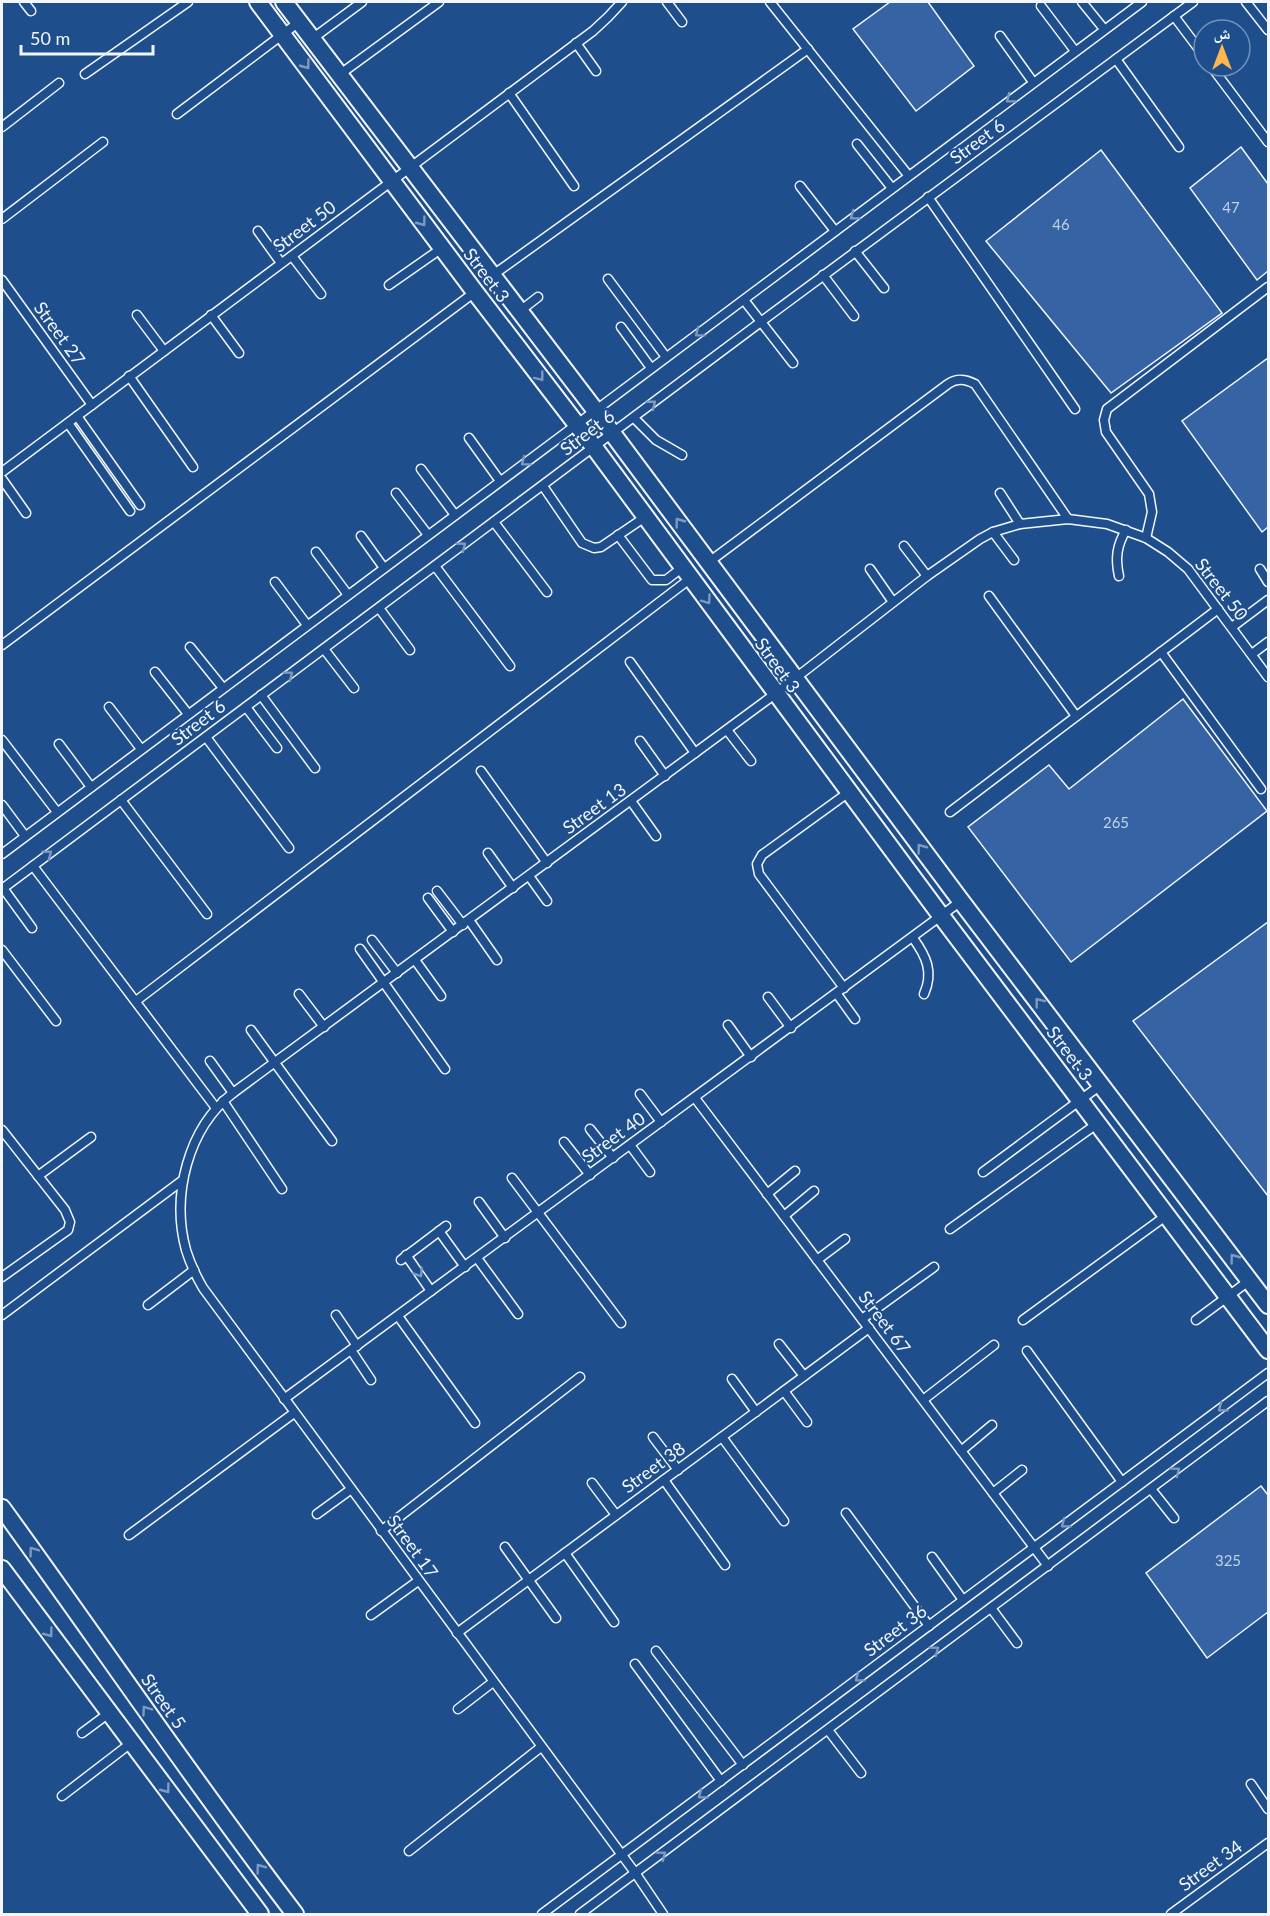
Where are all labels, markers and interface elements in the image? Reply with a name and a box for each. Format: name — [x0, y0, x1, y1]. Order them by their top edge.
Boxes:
scale bar — [21, 18, 153, 56]
north arrow — [1192, 18, 1252, 78]
text: ش — [1214, 23, 1231, 43]
text: 50 m — [30, 27, 70, 49]
one-way arrow — [299, 59, 310, 70]
one-way arrow — [1006, 92, 1017, 103]
street label: Street 6 — [945, 114, 1009, 168]
street label: Street 50 — [268, 195, 340, 257]
house number: 47 — [1222, 198, 1240, 216]
one-way arrow — [850, 208, 861, 219]
one-way arrow — [415, 215, 426, 226]
house number: 46 — [1052, 215, 1070, 233]
street label: Street 3 — [459, 243, 515, 307]
street label: Street 27 — [30, 297, 90, 369]
one-way arrow — [694, 326, 705, 337]
one-way arrow — [533, 370, 544, 381]
one-way arrow — [645, 400, 656, 411]
street label: Street 6 — [555, 404, 619, 460]
one-way arrow — [521, 455, 532, 466]
one-way arrow — [676, 518, 687, 529]
one-way arrow — [455, 542, 466, 553]
street label: Street 50 — [1191, 554, 1253, 624]
one-way arrow — [700, 594, 711, 605]
street label: Street 3 — [751, 633, 805, 697]
one-way arrow — [282, 671, 293, 682]
street label: Street 6 — [166, 694, 230, 750]
street label: Street 13 — [558, 778, 630, 838]
house number: 265 — [1103, 813, 1129, 831]
one-way arrow — [917, 843, 928, 854]
one-way arrow — [42, 851, 53, 862]
one-way arrow — [1036, 998, 1047, 1009]
street label: Street 3 — [1042, 1021, 1098, 1085]
street label: Street 40 — [577, 1107, 649, 1167]
one-way arrow — [1230, 1253, 1241, 1264]
one-way arrow — [412, 1267, 423, 1278]
street label: Street 67 — [854, 1286, 916, 1358]
one-way arrow — [1217, 1400, 1228, 1411]
street label: Street 38 — [617, 1437, 689, 1497]
one-way arrow — [1169, 1467, 1180, 1478]
street label: Street 17 — [383, 1510, 443, 1582]
one-way arrow — [1061, 1517, 1072, 1528]
one-way arrow — [29, 1547, 40, 1558]
house number: 325 — [1215, 1551, 1241, 1569]
street label: Street 36 — [859, 1599, 931, 1661]
one-way arrow — [42, 1626, 53, 1637]
one-way arrow — [929, 1647, 940, 1658]
street label: Street 5 — [137, 1669, 191, 1733]
one-way arrow — [854, 1671, 865, 1682]
one-way arrow — [142, 1705, 153, 1716]
one-way arrow — [158, 1782, 169, 1793]
one-way arrow — [698, 1788, 709, 1799]
street label: Street 34 — [1174, 1835, 1246, 1895]
one-way arrow — [655, 1851, 666, 1862]
one-way arrow — [256, 1864, 267, 1875]

